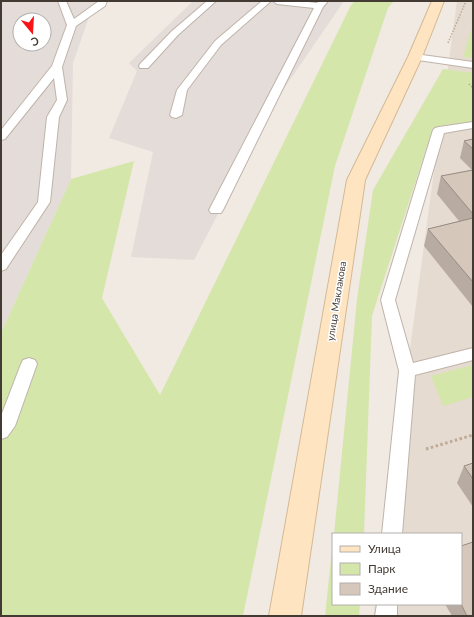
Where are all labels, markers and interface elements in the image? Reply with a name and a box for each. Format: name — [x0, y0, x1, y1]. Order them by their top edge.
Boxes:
north arrow — [12, 12, 52, 52]
text: С — [29, 35, 41, 50]
street label: улица Маклакова — [324, 260, 348, 342]
legend — [332, 533, 462, 605]
text: Улица — [368, 541, 401, 556]
text: Парк — [368, 561, 396, 576]
text: Здание — [368, 581, 408, 596]

